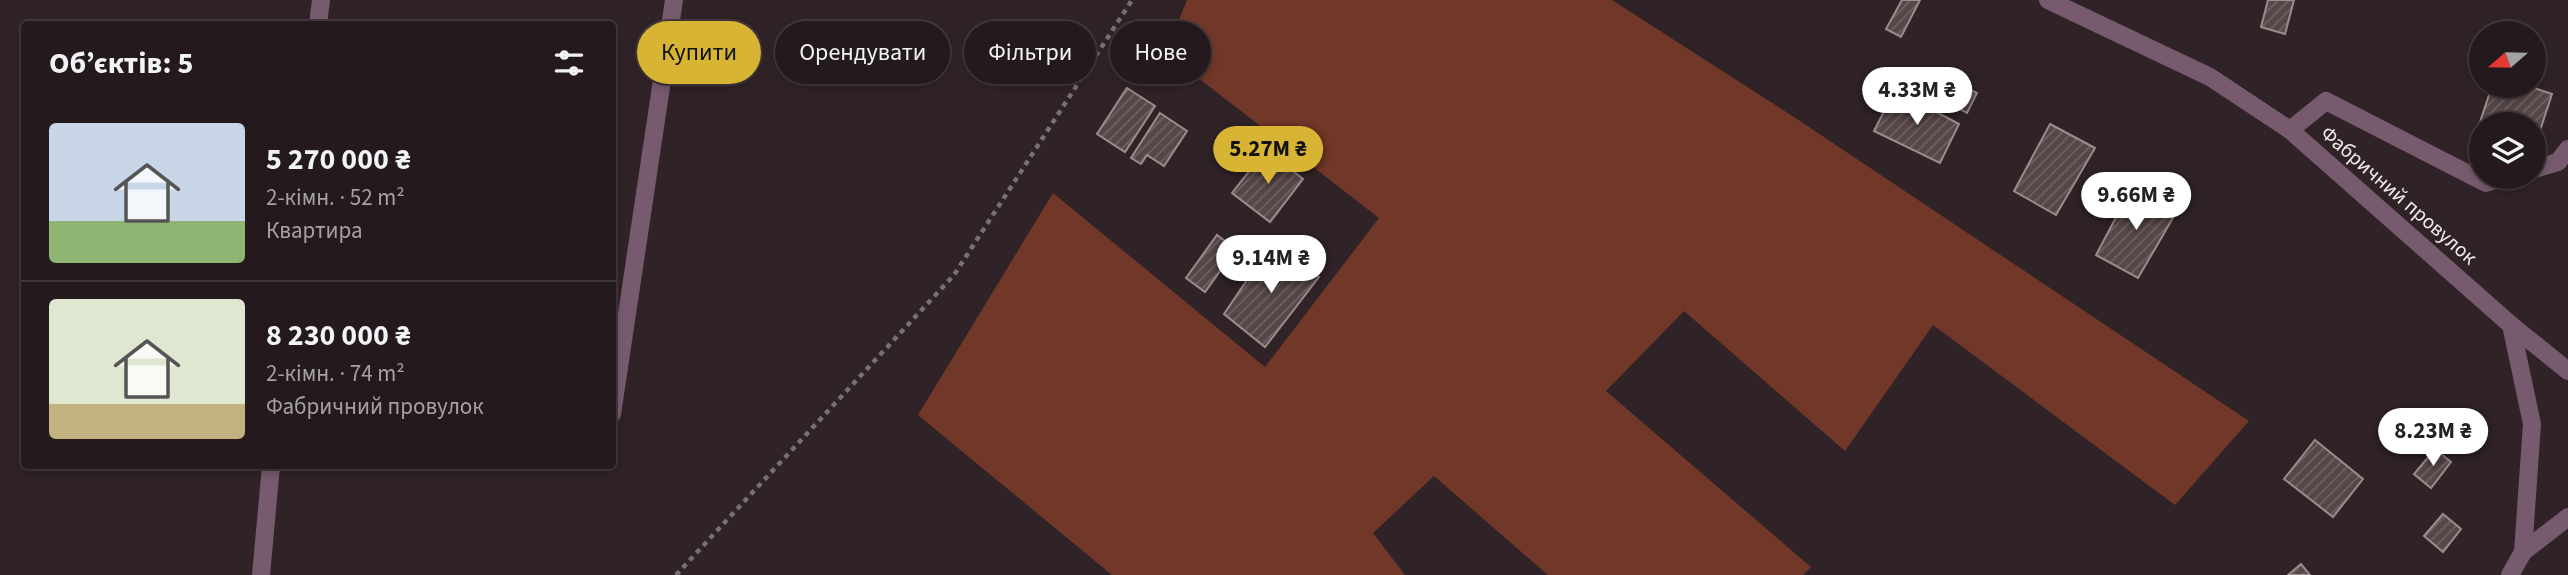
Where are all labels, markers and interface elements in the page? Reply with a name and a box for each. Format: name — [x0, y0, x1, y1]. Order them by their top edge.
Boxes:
chip: Купити — [637, 21, 761, 84]
chip: Орендувати — [775, 21, 950, 84]
chip: Фільтри — [964, 21, 1096, 84]
chip: Нове — [1110, 21, 1211, 84]
north arrow — [2469, 21, 2546, 98]
map controls — [2469, 21, 2546, 189]
text: Об’єктів: 5 — [49, 42, 193, 85]
icon: filters — [550, 44, 588, 82]
pin: 4.33M ₴ — [1852, 68, 1982, 127]
text: 4.33M ₴ — [1878, 73, 1956, 106]
button: layers — [2469, 112, 2546, 189]
street label: Фабричний провулок — [2314, 118, 2484, 272]
pin: 5.27M ₴ — [1203, 127, 1333, 186]
text: 5.27M ₴ — [1229, 132, 1307, 165]
text: 5 270 000 ₴ — [266, 138, 411, 181]
icon: home — [105, 151, 189, 235]
pin: 9.66M ₴ — [2071, 173, 2201, 232]
text: 9.66M ₴ — [2097, 178, 2175, 211]
text: 2-кімн. · 52 m² — [266, 181, 405, 214]
text: Квартира — [266, 214, 363, 247]
pin: 9.14M ₴ — [1206, 236, 1336, 295]
text: 9.14M ₴ — [1232, 241, 1310, 274]
text: 8 230 000 ₴ — [266, 314, 411, 357]
icon: home — [105, 327, 189, 411]
text: 2-кімн. · 74 m² — [266, 357, 405, 390]
text: Фабричний провулок — [266, 390, 484, 423]
pin: 8.23M ₴ — [2368, 408, 2498, 468]
text: 8.23M ₴ — [2394, 414, 2472, 447]

